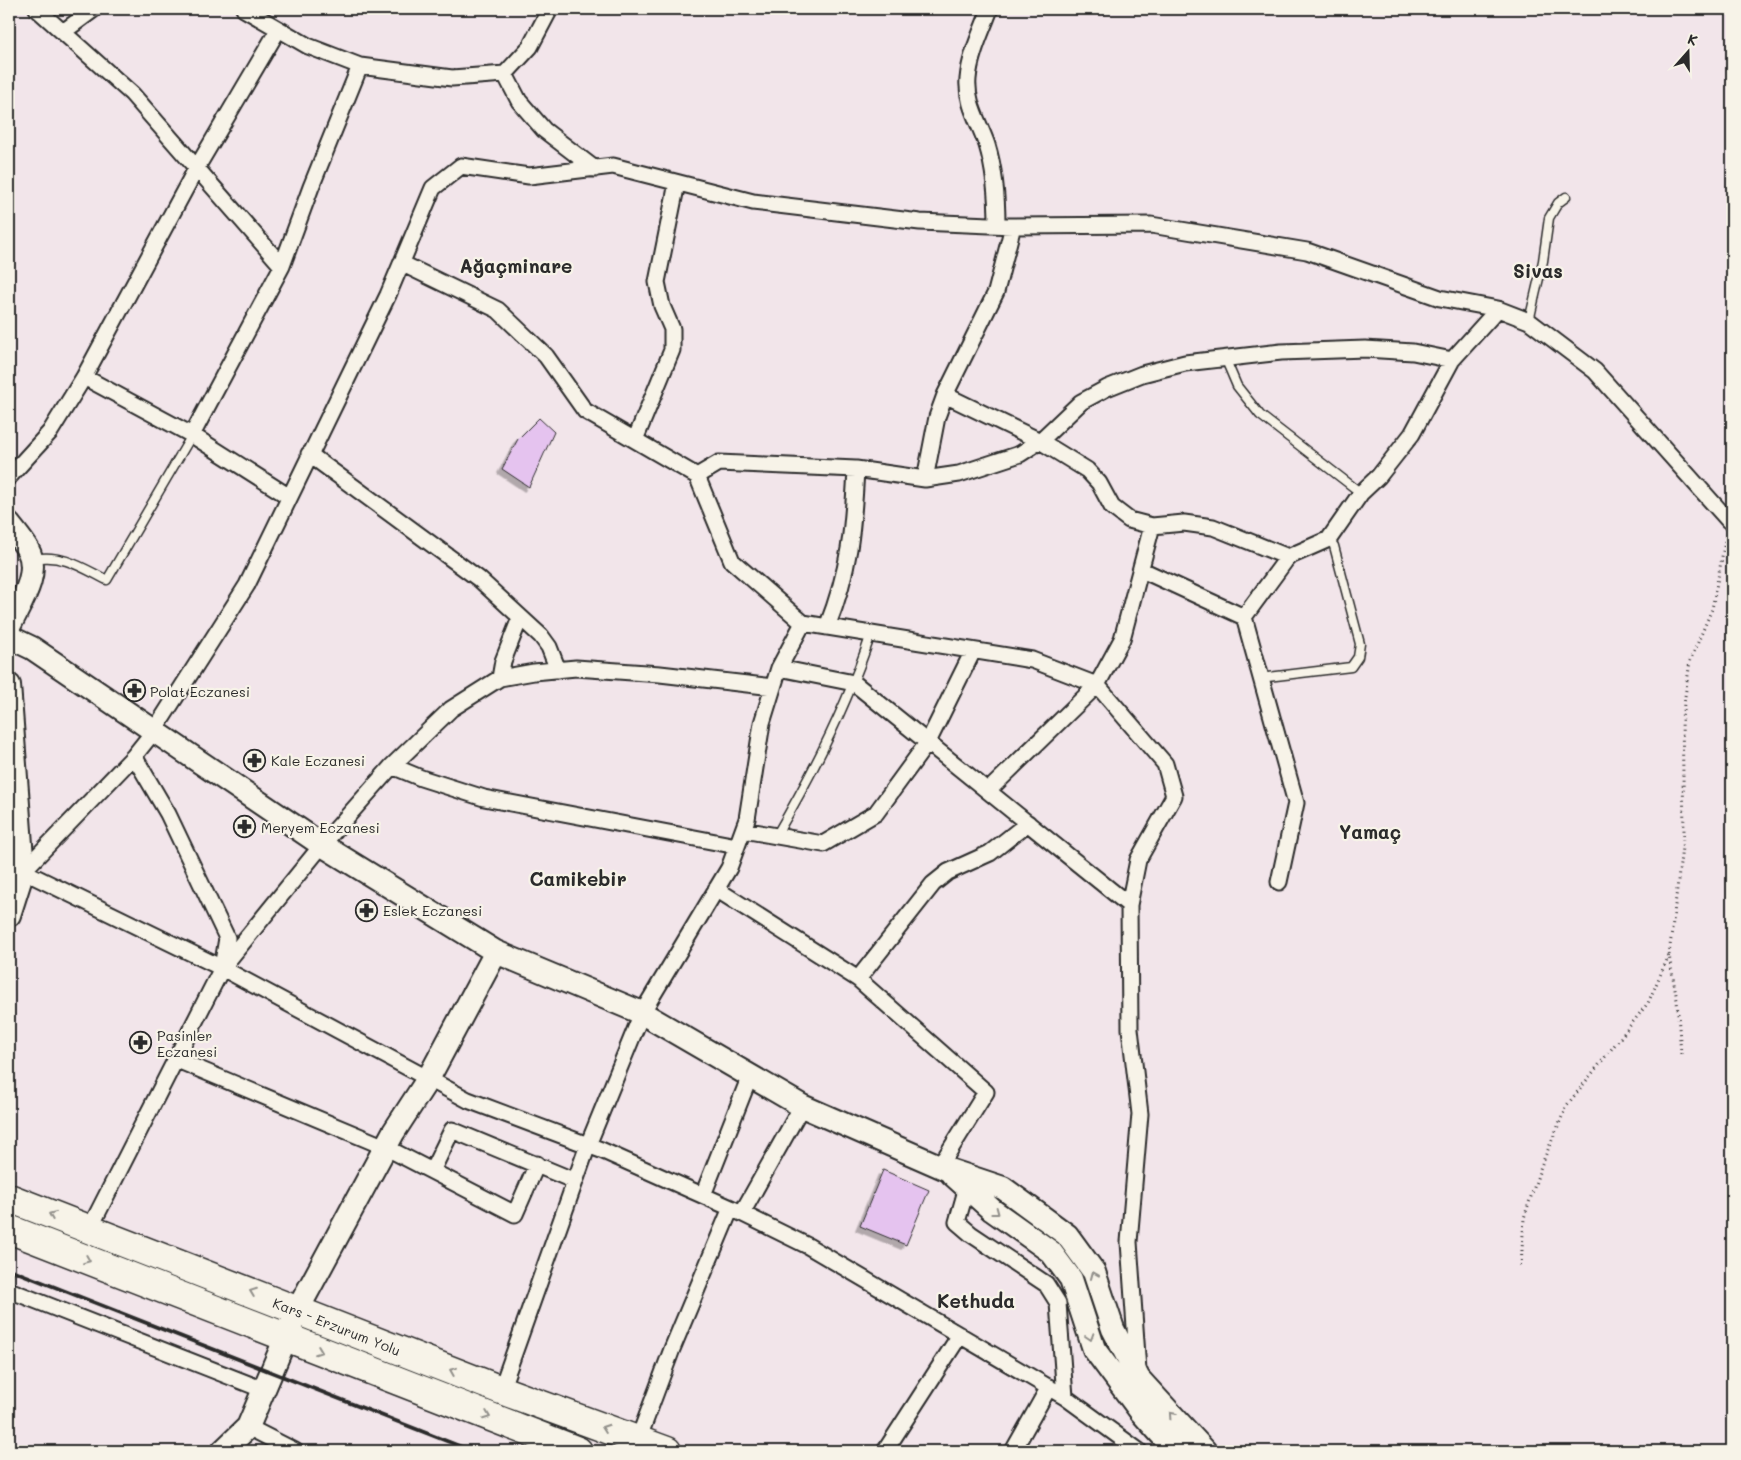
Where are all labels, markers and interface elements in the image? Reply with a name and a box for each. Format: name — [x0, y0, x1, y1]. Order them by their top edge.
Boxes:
north arrow — [1664, 28, 1714, 78]
text: K — [1685, 29, 1700, 50]
district label: Ağaçminare — [460, 253, 572, 278]
district label: Sivas — [1513, 258, 1563, 283]
pharmacy icon: Polat Eczanesi — [122, 679, 146, 703]
place label: Polat Eczanesi — [150, 682, 250, 701]
pharmacy icon: Kale Eczanesi — [243, 748, 267, 772]
place label: Kale Eczanesi — [271, 751, 365, 770]
pharmacy icon: Meryem Eczanesi — [233, 815, 257, 839]
place label: Meryem Eczanesi — [261, 818, 380, 837]
district label: Yamaç — [1339, 819, 1401, 844]
district label: Camikebir — [529, 866, 627, 891]
pharmacy icon: Eslek Eczanesi — [355, 898, 379, 922]
place label: Eslek Eczanesi — [383, 901, 482, 920]
place label: Pasinler Eczanesi — [157, 1026, 217, 1061]
pharmacy icon: Pasinler Eczanesi — [129, 1031, 153, 1055]
one-way arrow — [990, 1206, 1000, 1215]
one-way arrow — [48, 1211, 57, 1221]
one-way arrow — [82, 1254, 90, 1264]
one-way arrow — [1090, 1271, 1101, 1280]
one-way arrow — [249, 1288, 257, 1298]
district label: Kethuda — [937, 1288, 1015, 1313]
street label: Kars - Erzurum Yolu — [270, 1292, 403, 1359]
one-way arrow — [1084, 1332, 1094, 1340]
one-way arrow — [314, 1345, 323, 1356]
one-way arrow — [449, 1367, 457, 1377]
one-way arrow — [482, 1410, 491, 1420]
one-way arrow — [1169, 1412, 1178, 1421]
one-way arrow — [601, 1424, 609, 1434]

